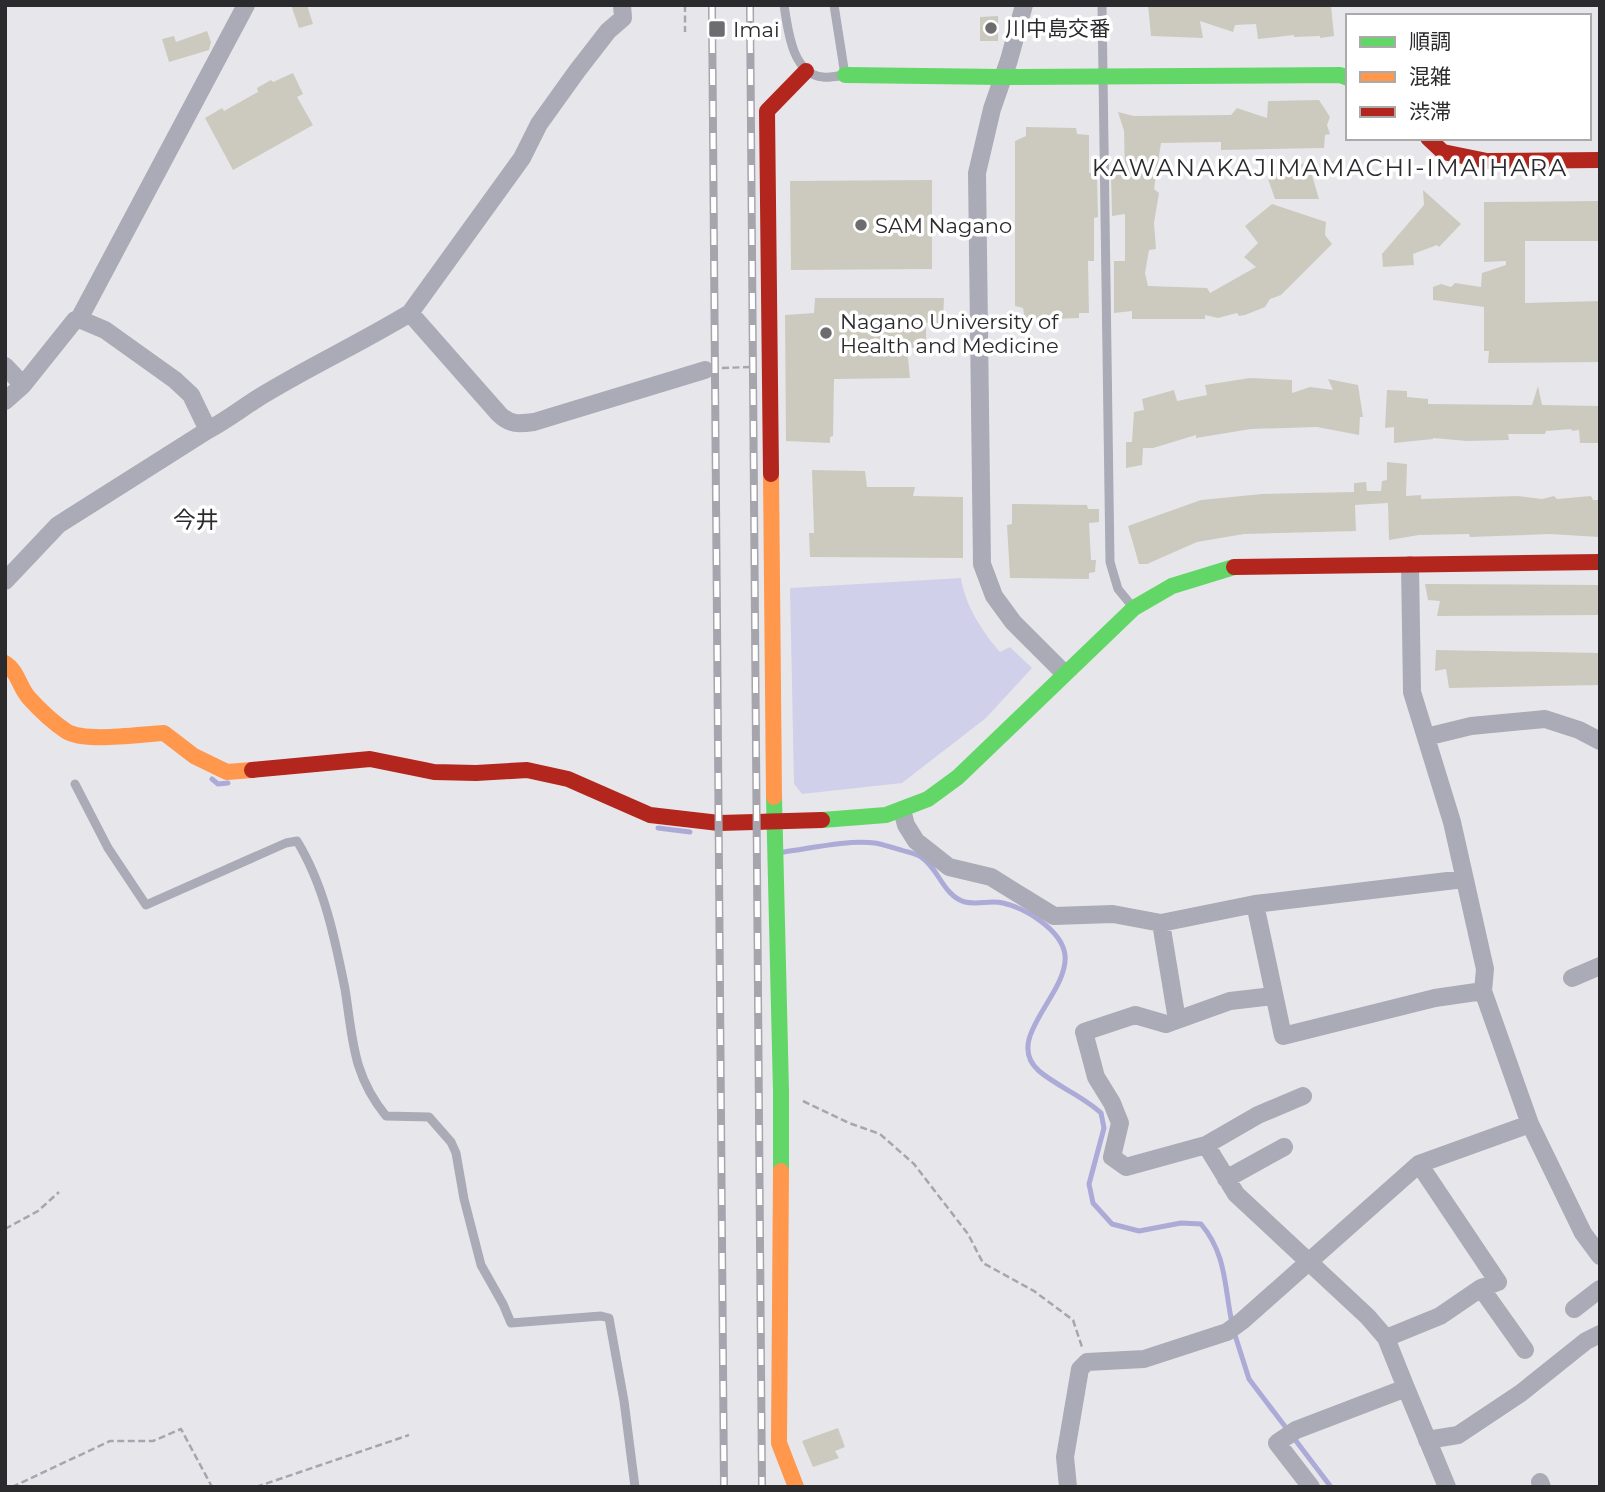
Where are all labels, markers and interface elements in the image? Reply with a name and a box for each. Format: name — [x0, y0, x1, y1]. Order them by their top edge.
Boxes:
legend — [1346, 14, 1591, 140]
place label: 川中島交番 — [1005, 16, 1110, 41]
place label: Imai — [733, 17, 780, 42]
marker: Imai — [707, 19, 727, 39]
marker: 川中島交番 — [983, 20, 999, 36]
text: 順調 — [1409, 29, 1451, 54]
text: 混雑 — [1409, 64, 1451, 89]
text: 渋滞 — [1409, 99, 1451, 124]
district label: KAWANAKAJIMAMACHI-IMAIHARA — [1092, 153, 1568, 182]
place label: SAM Nagano — [875, 213, 1012, 238]
marker: SAM Nagano — [853, 217, 869, 233]
place label: Nagano University of Health and Medicine — [840, 309, 1059, 358]
marker: Nagano University of Health and Medicine — [818, 325, 834, 341]
district label: 今井 — [173, 506, 219, 534]

